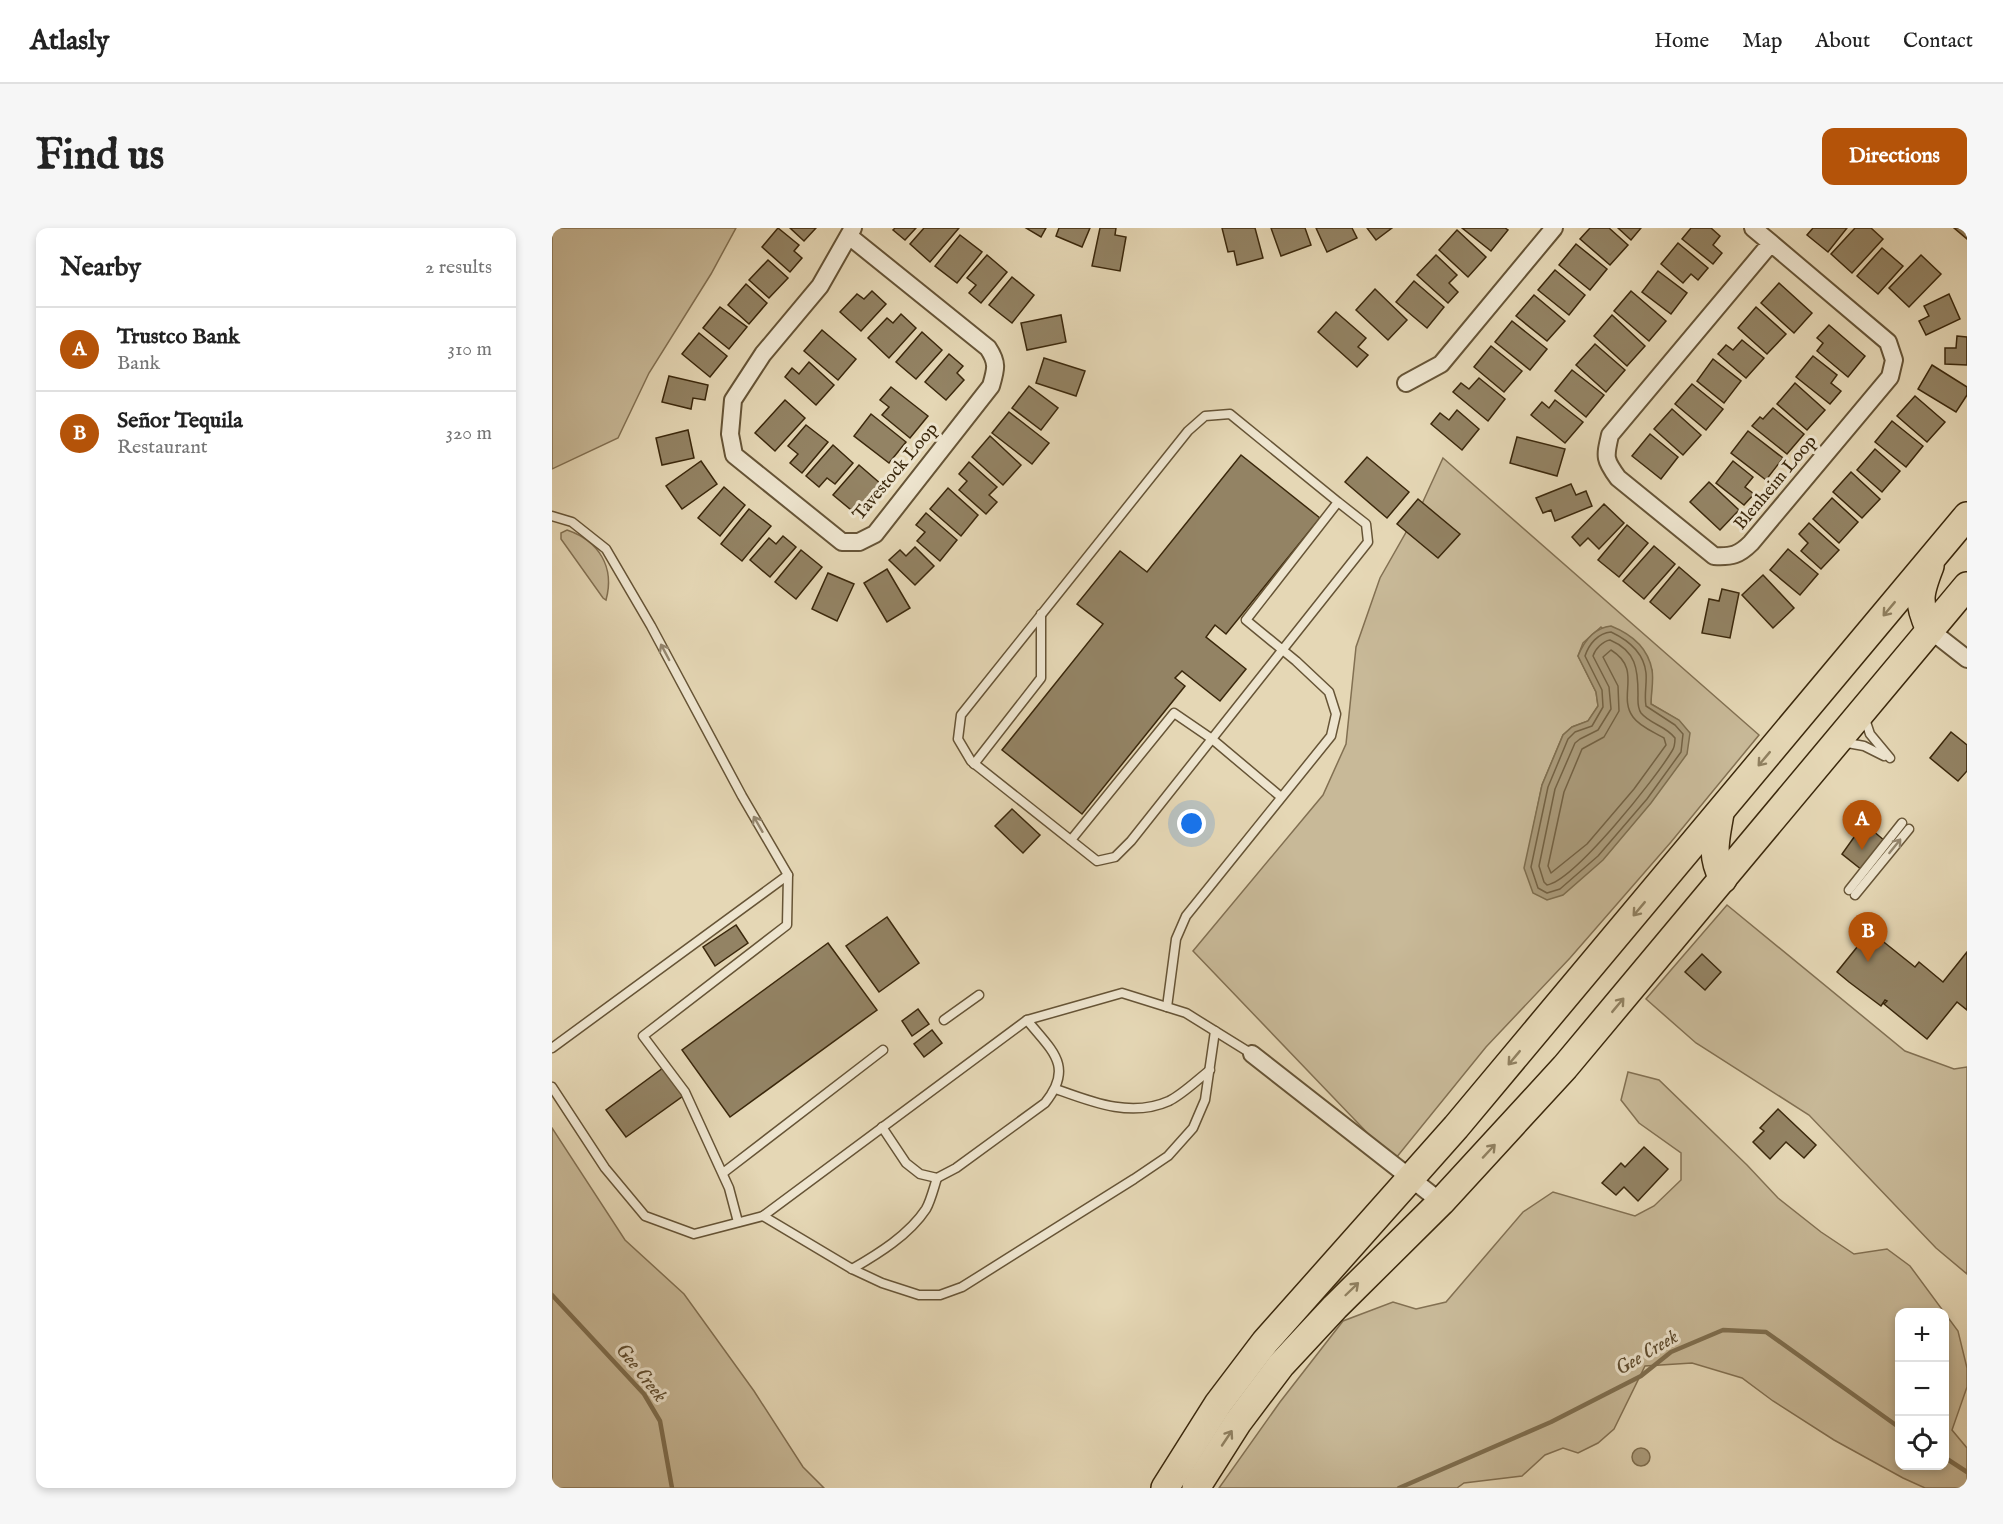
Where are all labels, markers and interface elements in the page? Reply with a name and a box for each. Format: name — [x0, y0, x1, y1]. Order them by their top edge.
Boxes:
text: Atlasly — [30, 24, 109, 59]
text: Home — [1654, 28, 1709, 55]
text: Map — [1742, 28, 1782, 55]
text: About — [1815, 28, 1870, 55]
text: Contact — [1903, 28, 1973, 55]
button: Directions — [1822, 128, 1967, 185]
text: Find us — [36, 130, 164, 183]
text: Nearby — [60, 251, 141, 284]
text: 2 results — [425, 255, 492, 280]
text: Trustco Bank — [117, 323, 240, 351]
text: A — [73, 337, 86, 362]
text: 310 m — [448, 337, 492, 362]
text: Bank — [117, 351, 160, 376]
text: Señor Tequila — [117, 407, 243, 435]
street label: Tavestock Loop — [848, 418, 944, 526]
text: B — [73, 421, 86, 446]
text: 320 m — [446, 421, 492, 446]
street label: Blenheim Loop — [1730, 431, 1823, 535]
text: Restaurant — [117, 435, 208, 460]
one-way arrow — [1883, 601, 1896, 617]
one-way arrow — [659, 644, 670, 662]
one-way arrow — [1757, 751, 1771, 766]
pin: A — [1842, 800, 1882, 850]
your location — [1177, 809, 1206, 838]
one-way arrow — [752, 816, 764, 833]
one-way arrow — [1889, 838, 1902, 854]
one-way arrow — [1633, 901, 1646, 917]
pin: B — [1848, 912, 1888, 962]
one-way arrow — [1612, 997, 1625, 1013]
one-way arrow — [1507, 1050, 1521, 1065]
one-way arrow — [1482, 1143, 1496, 1158]
one-way arrow — [1345, 1282, 1360, 1297]
map controls — [1895, 1308, 1949, 1470]
button: + — [1895, 1308, 1949, 1362]
water label: Gee Creek — [1611, 1325, 1683, 1381]
water label: Gee Creek — [610, 1338, 672, 1408]
button: − — [1895, 1362, 1949, 1416]
button: locate — [1895, 1416, 1949, 1470]
one-way arrow — [1221, 1431, 1233, 1447]

